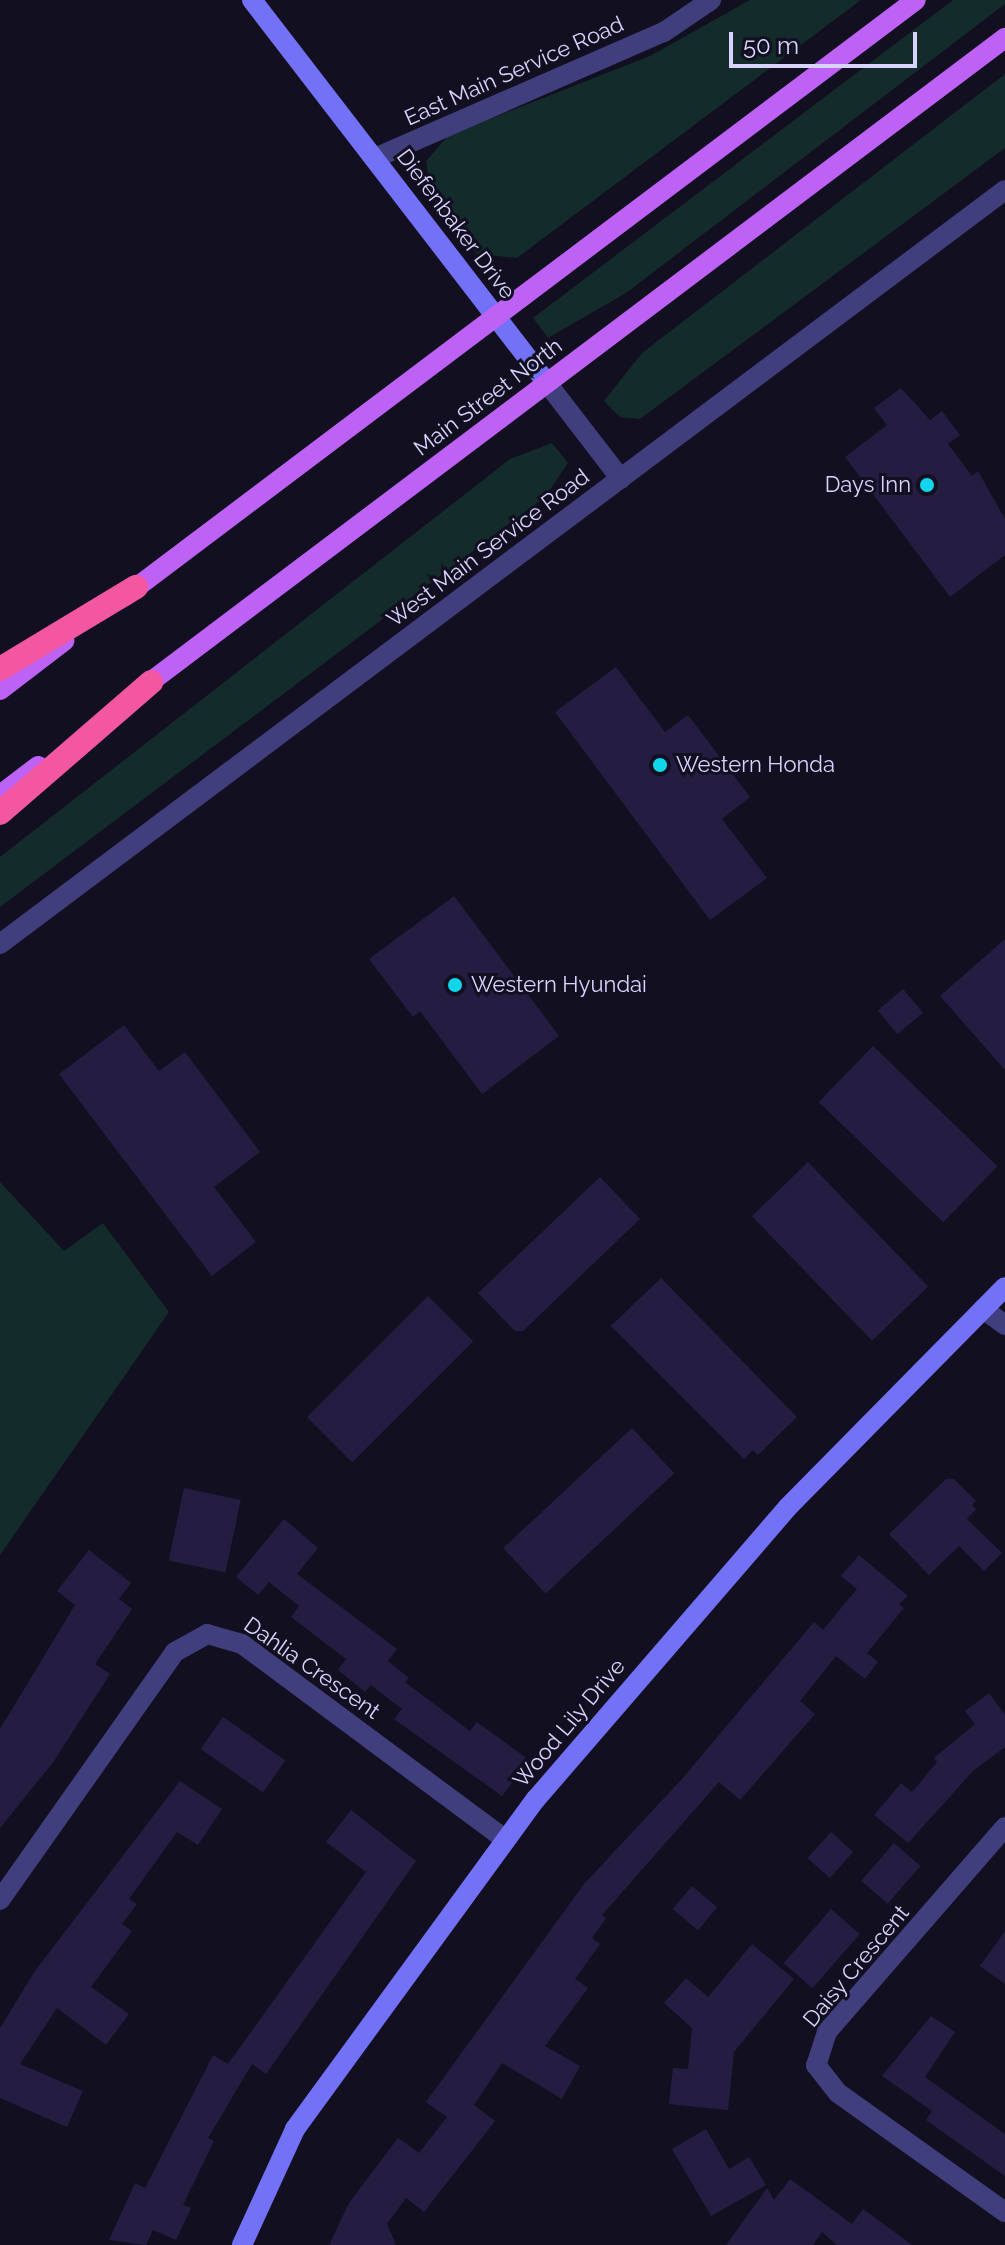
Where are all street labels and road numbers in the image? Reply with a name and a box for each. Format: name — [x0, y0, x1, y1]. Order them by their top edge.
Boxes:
street label: East Main Service Road — [400, 11, 628, 131]
street label: Diefenbaker Drive — [391, 144, 521, 304]
street label: Main Street North — [409, 333, 567, 461]
street label: West Main Service Road — [382, 463, 594, 633]
street label: Dahlia Crescent — [239, 1611, 385, 1725]
street label: Wood Lily Drive — [507, 1653, 631, 1793]
street label: Daisy Crescent — [797, 1900, 915, 2032]

